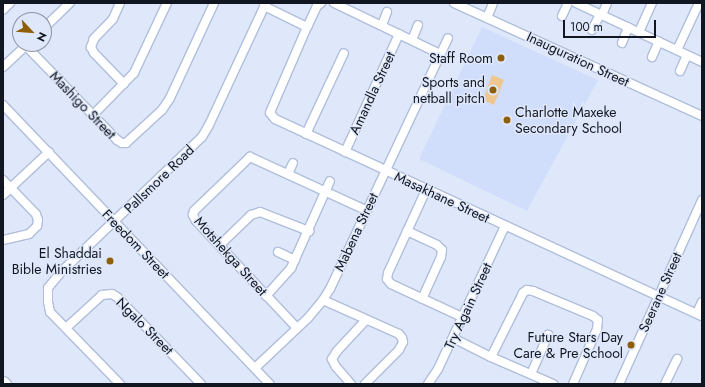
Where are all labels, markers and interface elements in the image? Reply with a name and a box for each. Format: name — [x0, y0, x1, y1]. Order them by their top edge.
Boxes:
north arrow — [12, 12, 52, 52]
scale bar — [565, 12, 658, 38]
text: 100 m — [570, 18, 603, 36]
street label: Inauguration Street — [524, 28, 632, 90]
text: N — [33, 29, 51, 44]
street label: Amandla Street — [345, 49, 399, 137]
place label: Staff Room — [429, 50, 493, 66]
marker: Staff Room — [496, 53, 506, 63]
street label: Mashigo Street — [46, 68, 120, 142]
place label: Sports and netball pitch — [413, 74, 485, 106]
marker: Sports and netball pitch — [488, 85, 498, 95]
place label: Charlotte Maxeke Secondary School — [515, 104, 622, 136]
marker: Charlotte Maxeke Secondary School — [502, 115, 512, 125]
street label: Pallsmore Road — [120, 141, 198, 217]
street label: Masakhane Street — [392, 168, 492, 226]
street label: Mabena Street — [330, 190, 382, 274]
street label: Freedom Street — [99, 206, 173, 282]
street label: Motshekga Street — [191, 213, 271, 299]
place label: El Shaddai Bible Ministries — [12, 245, 102, 278]
street label: Seerane Street — [635, 249, 685, 335]
marker: El Shaddai Bible Ministries — [105, 256, 115, 266]
street label: Try Again Street — [441, 260, 495, 352]
street label: Ngalo Street — [113, 294, 177, 358]
place label: Future Stars Day Care & Pre School — [513, 329, 623, 362]
marker: Future Stars Day Care & Pre School — [626, 340, 636, 350]

